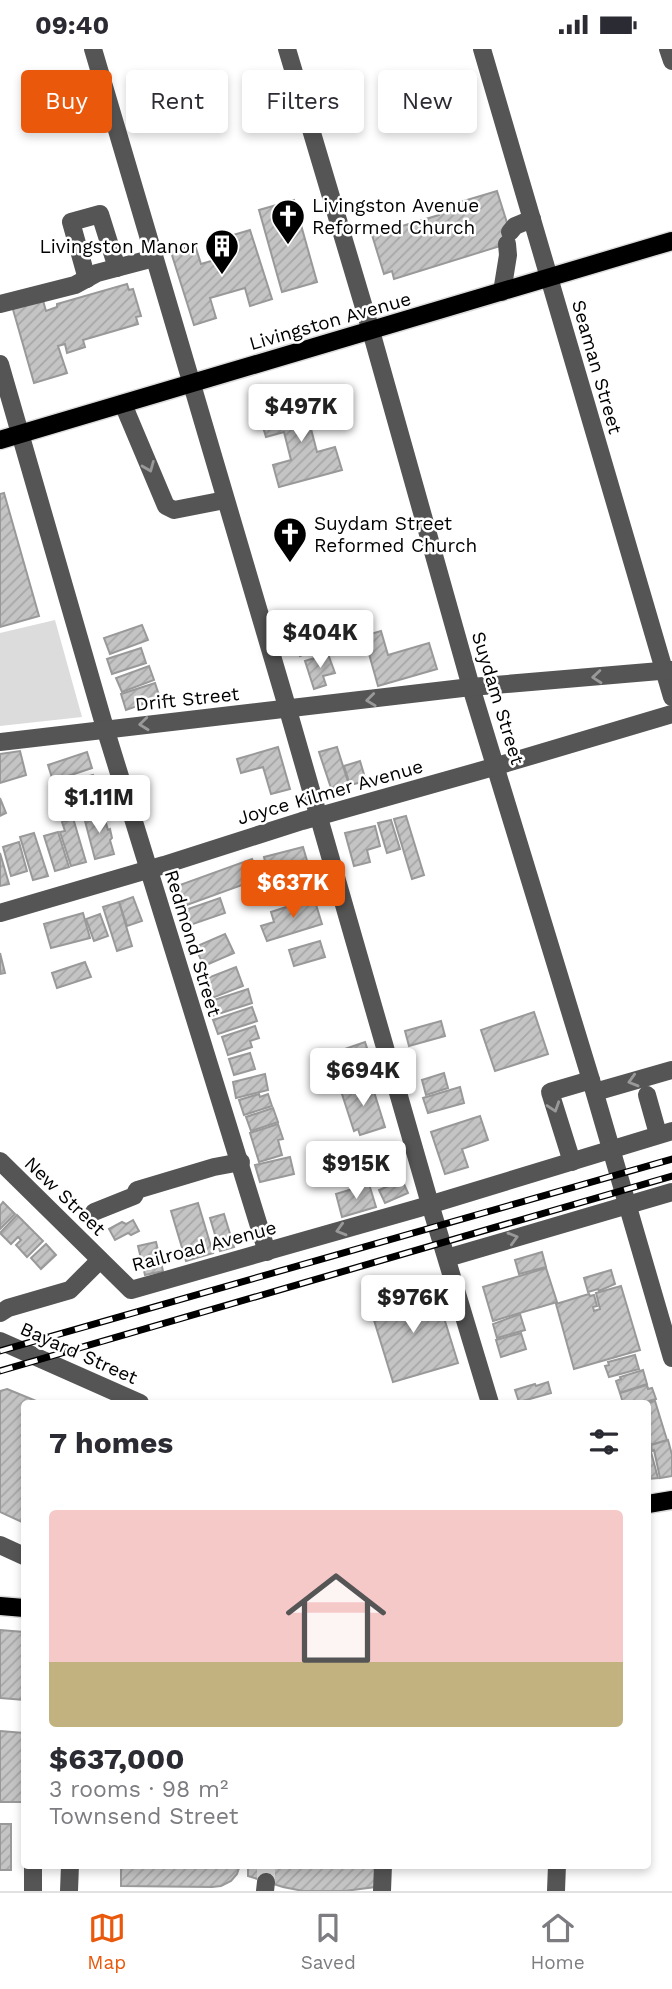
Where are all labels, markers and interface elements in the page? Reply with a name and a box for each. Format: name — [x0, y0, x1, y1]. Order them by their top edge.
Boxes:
text: 09:40 — [35, 10, 109, 40]
chip: Buy — [21, 70, 112, 133]
chip: Rent — [126, 70, 228, 133]
chip: Filters — [242, 70, 364, 133]
chip: New — [378, 70, 477, 133]
place label: Livingston Avenue Reformed Church — [312, 194, 479, 239]
church icon: Livingston Avenue Reformed Church — [269, 197, 307, 246]
building icon: Livingston Manor — [203, 227, 241, 276]
place label: Livingston Manor — [39, 235, 198, 258]
street label: Livingston Avenue — [246, 287, 414, 355]
street label: Seaman Street — [567, 297, 627, 437]
pin: $497K — [252, 385, 350, 444]
text: $497K — [264, 393, 338, 420]
one-way arrow — [140, 460, 154, 472]
place label: Suydam Street Reformed Church — [314, 512, 477, 557]
church icon: Suydam Street Reformed Church — [271, 515, 309, 564]
pin: $404K — [271, 611, 369, 670]
text: $404K — [282, 619, 358, 646]
street label: Suydam Street — [467, 629, 529, 767]
one-way arrow — [591, 669, 602, 684]
street label: Drift Street — [134, 682, 240, 716]
one-way arrow — [365, 692, 376, 707]
one-way arrow — [139, 717, 150, 732]
street label: Joyce Kilmer Avenue — [234, 754, 426, 830]
pin: $1.11M — [42, 775, 156, 835]
text: $1.11M — [64, 784, 134, 811]
pin: $637K — [244, 861, 342, 920]
street label: Redmond Street — [160, 867, 226, 1019]
text: $637K — [257, 869, 329, 896]
pin: $694K — [314, 1049, 412, 1108]
text: $694K — [326, 1057, 400, 1084]
one-way arrow — [628, 1073, 640, 1088]
one-way arrow — [546, 1100, 561, 1112]
pin: $915K — [307, 1141, 405, 1201]
text: $915K — [322, 1150, 390, 1177]
street label: New Street — [20, 1152, 110, 1240]
street label: Railroad Avenue — [129, 1216, 279, 1276]
one-way arrow — [336, 1222, 348, 1236]
one-way arrow — [506, 1232, 518, 1247]
pin: $976K — [364, 1275, 462, 1335]
text: $976K — [377, 1284, 449, 1311]
street label: Bayard Street — [17, 1317, 141, 1389]
icon: filters — [585, 1423, 623, 1461]
text: 7 homes — [49, 1425, 173, 1460]
icon: home — [273, 1555, 399, 1681]
text: $637,000 — [49, 1741, 185, 1776]
text: 3 rooms · 98 m² — [49, 1776, 228, 1803]
text: Townsend Street — [49, 1803, 238, 1830]
tab: Map — [87, 1909, 126, 1974]
tab: Saved — [301, 1909, 356, 1974]
tab: Home — [530, 1909, 585, 1974]

